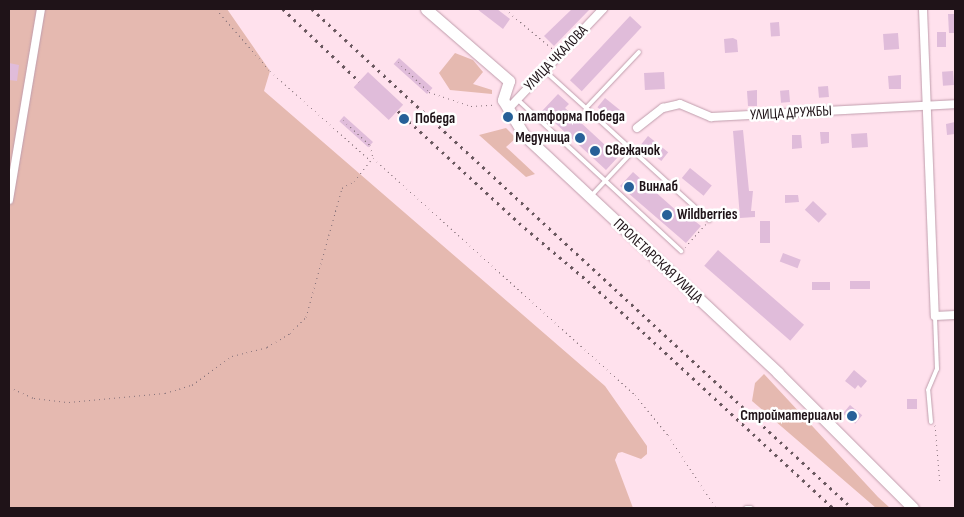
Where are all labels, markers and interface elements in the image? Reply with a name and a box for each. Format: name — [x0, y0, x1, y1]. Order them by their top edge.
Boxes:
street label: УЛИЦА ЧКАЛОВА — [520, 22, 592, 94]
street label: УЛИЦА ДРУЖБЫ — [750, 102, 832, 124]
place label: платформа Победа — [518, 108, 625, 126]
place label: Победа — [415, 110, 455, 128]
marker: платформа Победа — [502, 111, 514, 123]
marker: Победа — [397, 112, 411, 126]
place label: Медуница — [515, 129, 570, 147]
marker: Медуница — [574, 132, 586, 144]
place label: Свежачок — [605, 142, 660, 160]
marker: Свежачок — [589, 145, 601, 157]
place label: Винлаб — [639, 178, 678, 196]
marker: Винлаб — [623, 181, 635, 193]
place label: Wildberries — [677, 206, 738, 224]
marker: Wildberries — [661, 209, 673, 221]
street label: ПРОЛЕТАРСКАЯ УЛИЦА — [610, 215, 706, 307]
place label: Стройматериалы — [740, 407, 842, 425]
marker: Стройматериалы — [846, 410, 858, 422]

